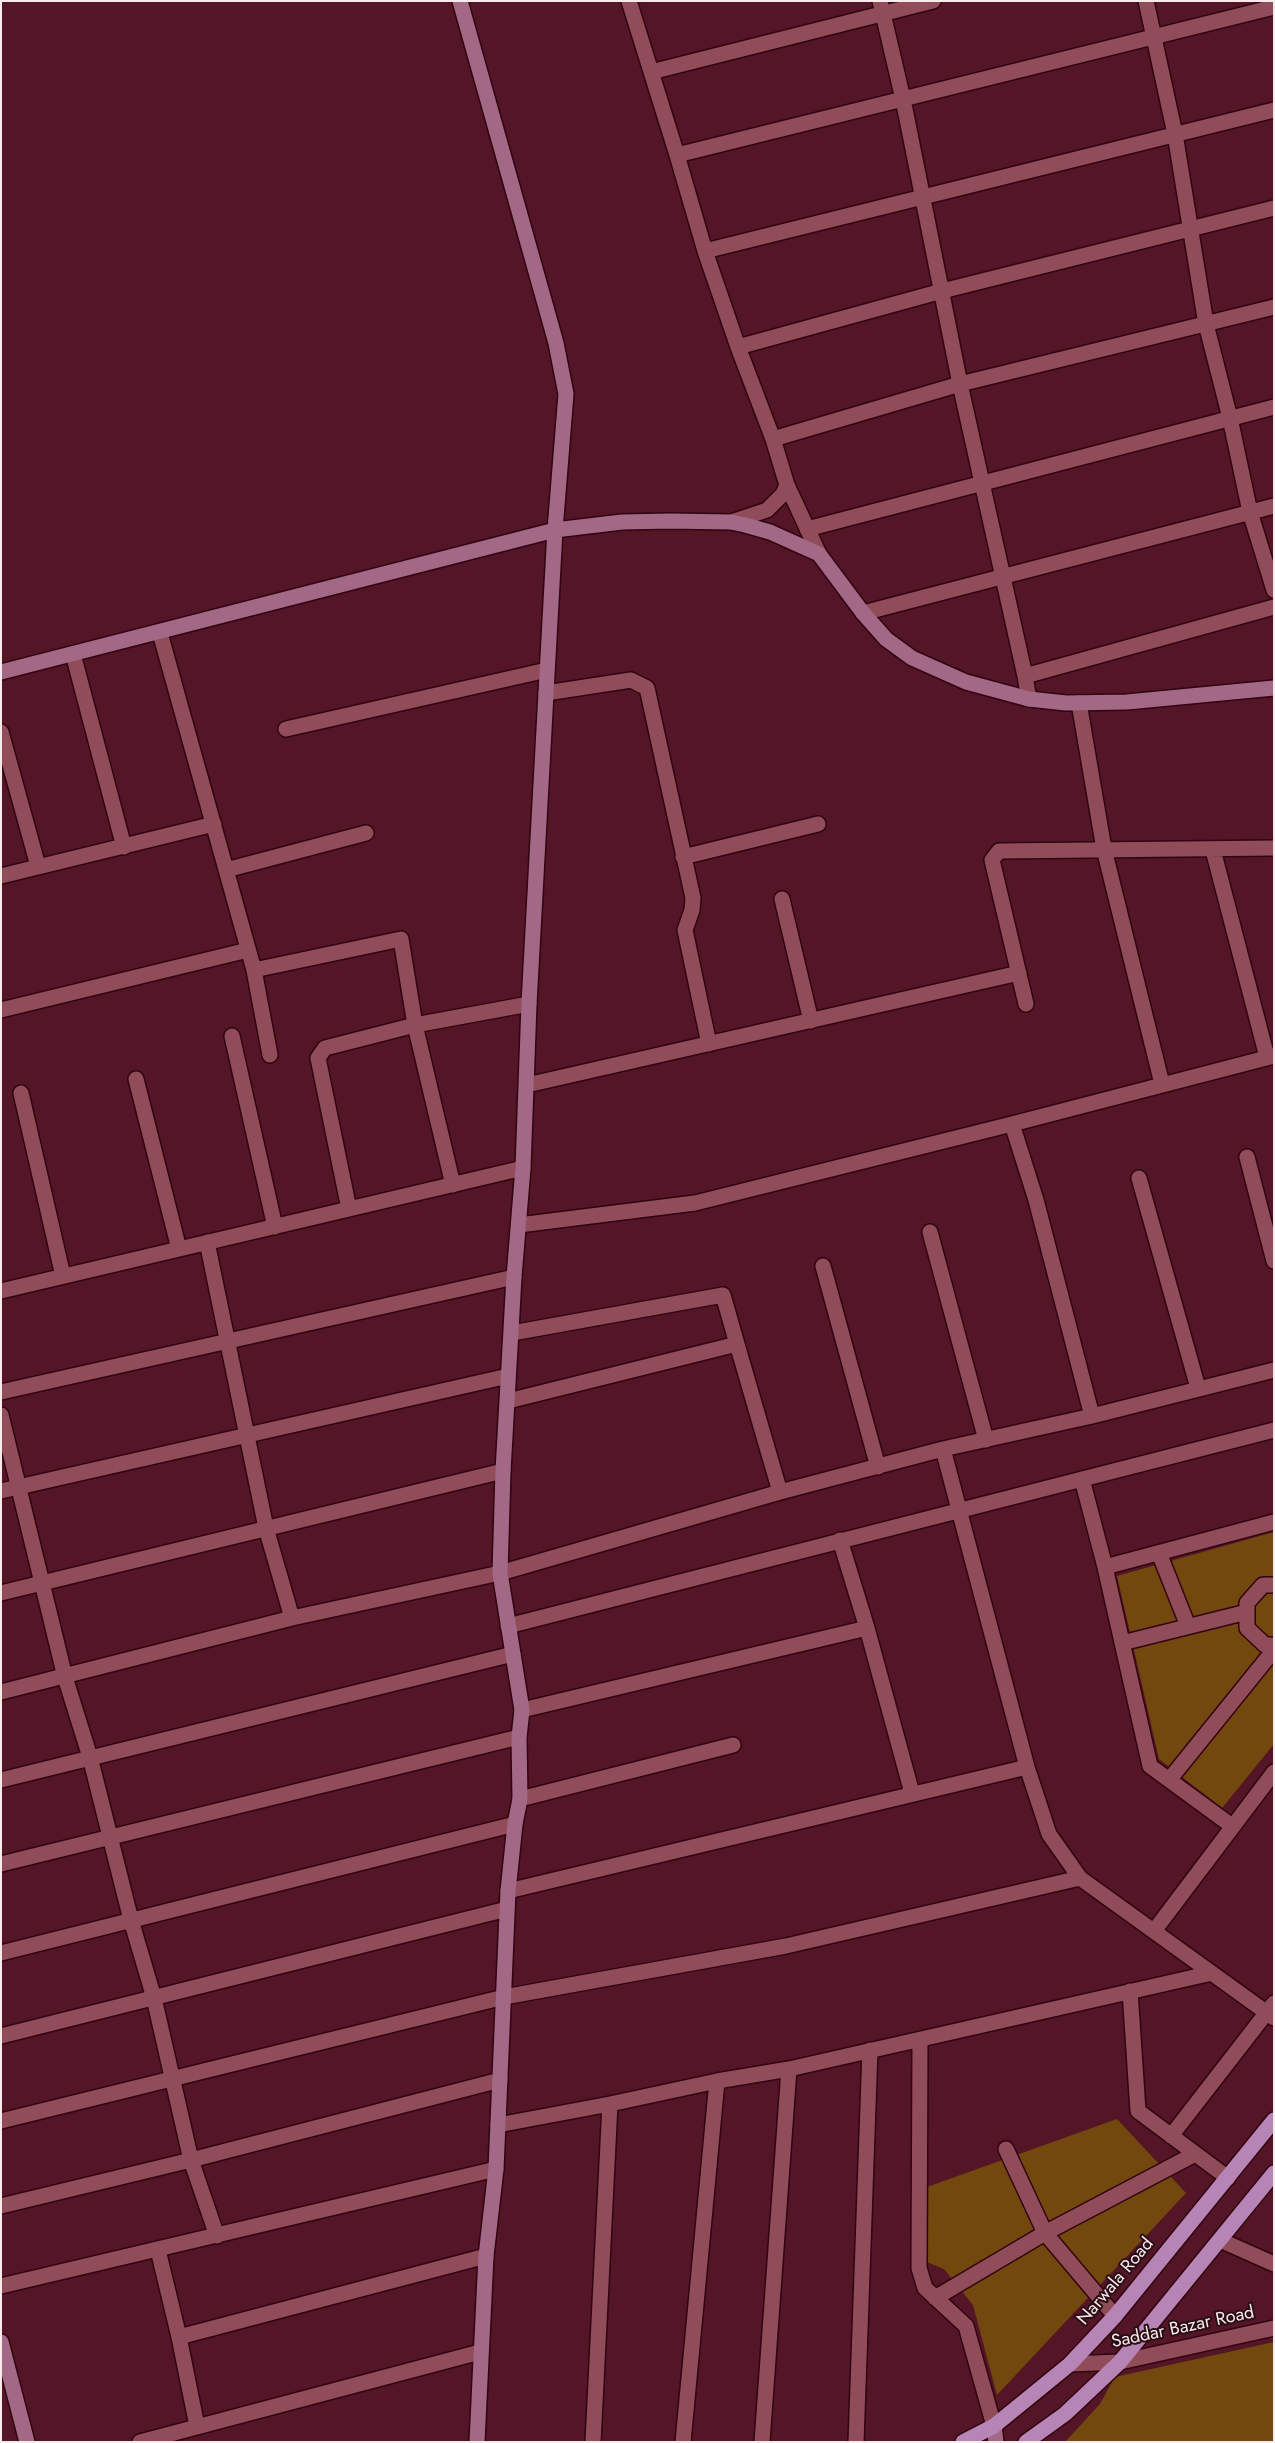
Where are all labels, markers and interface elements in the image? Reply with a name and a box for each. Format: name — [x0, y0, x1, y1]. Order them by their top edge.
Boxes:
street label: Narwala Road — [1073, 2234, 1159, 2330]
street label: Saddar Bazar Road — [1110, 2302, 1256, 2354]

